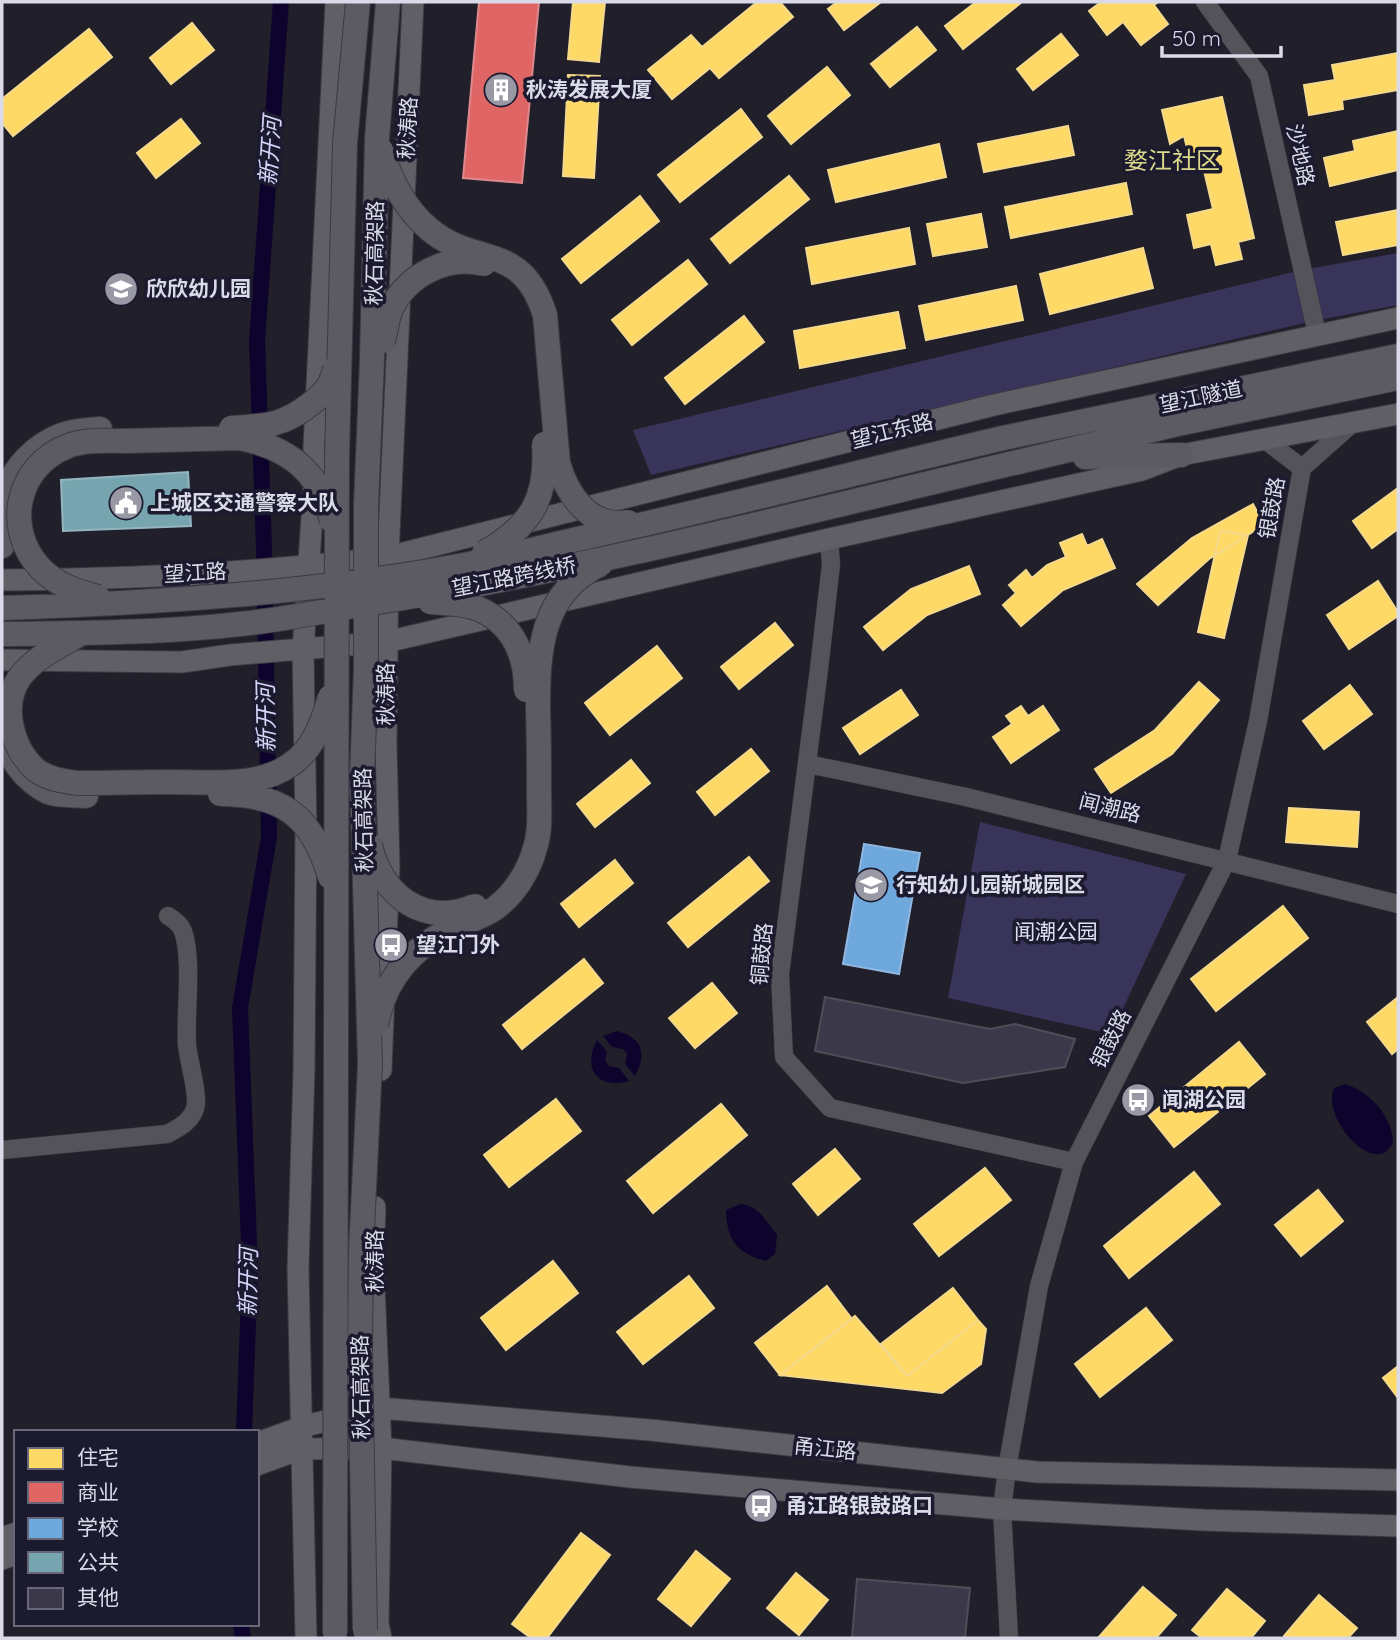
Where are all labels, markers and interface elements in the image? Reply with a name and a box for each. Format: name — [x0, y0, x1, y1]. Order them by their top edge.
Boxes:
scale bar — [1162, 14, 1281, 58]
text: 50 m — [1172, 25, 1221, 51]
building icon: 秋涛发展大厦 — [482, 71, 520, 109]
place label: 秋涛发展大厦 — [526, 76, 652, 102]
street label: 秋涛路 — [392, 96, 422, 160]
water label: 新开河 — [253, 112, 287, 186]
street label: 沙地路 — [1282, 121, 1320, 188]
district label: 婺江社区 — [1124, 145, 1220, 175]
street label: 秋石高架路 — [360, 200, 388, 306]
school or university icon: 欣欣幼儿园 — [102, 270, 140, 308]
place label: 欣欣幼儿园 — [146, 275, 251, 301]
street label: 望江隧道 — [1157, 375, 1245, 417]
street label: 望江东路 — [848, 407, 936, 453]
street label: 银鼓路 — [1253, 475, 1289, 541]
public building icon: 上城区交通警察大队 — [107, 484, 145, 522]
place label: 上城区交通警察大队 — [150, 489, 339, 515]
street label: 望江路跨线桥 — [449, 551, 578, 601]
street label: 望江路 — [163, 557, 227, 587]
street label: 秋涛路 — [372, 663, 398, 726]
water label: 新开河 — [250, 679, 281, 753]
street label: 秋石高架路 — [349, 767, 377, 873]
street label: 闻潮路 — [1077, 787, 1144, 827]
school or university icon: 行知幼儿园新城园区 — [852, 866, 890, 904]
place label: 行知幼儿园新城园区 — [896, 871, 1085, 897]
park label: 闻潮公园 — [1014, 918, 1098, 944]
street label: 铜鼓路 — [745, 921, 777, 986]
bus stop icon: 望江门外 — [372, 926, 410, 964]
place label: 望江门外 — [416, 931, 500, 957]
street label: 银鼓路 — [1084, 1005, 1136, 1073]
bus stop icon: 闻湖公园 — [1119, 1081, 1157, 1119]
place label: 闻湖公园 — [1162, 1086, 1246, 1112]
street label: 秋涛路 — [361, 1230, 387, 1293]
water label: 新开河 — [232, 1243, 263, 1317]
street label: 秋石高架路 — [346, 1334, 374, 1440]
legend — [14, 1430, 259, 1626]
street label: 甬江路 — [792, 1432, 858, 1464]
text: 住宅 — [77, 1444, 119, 1470]
text: 商业 — [77, 1479, 119, 1505]
bus stop icon: 甬江路银鼓路口 — [742, 1487, 780, 1525]
place label: 甬江路银鼓路口 — [786, 1492, 933, 1518]
text: 学校 — [77, 1514, 119, 1540]
text: 公共 — [77, 1549, 119, 1575]
text: 其他 — [77, 1584, 119, 1610]

